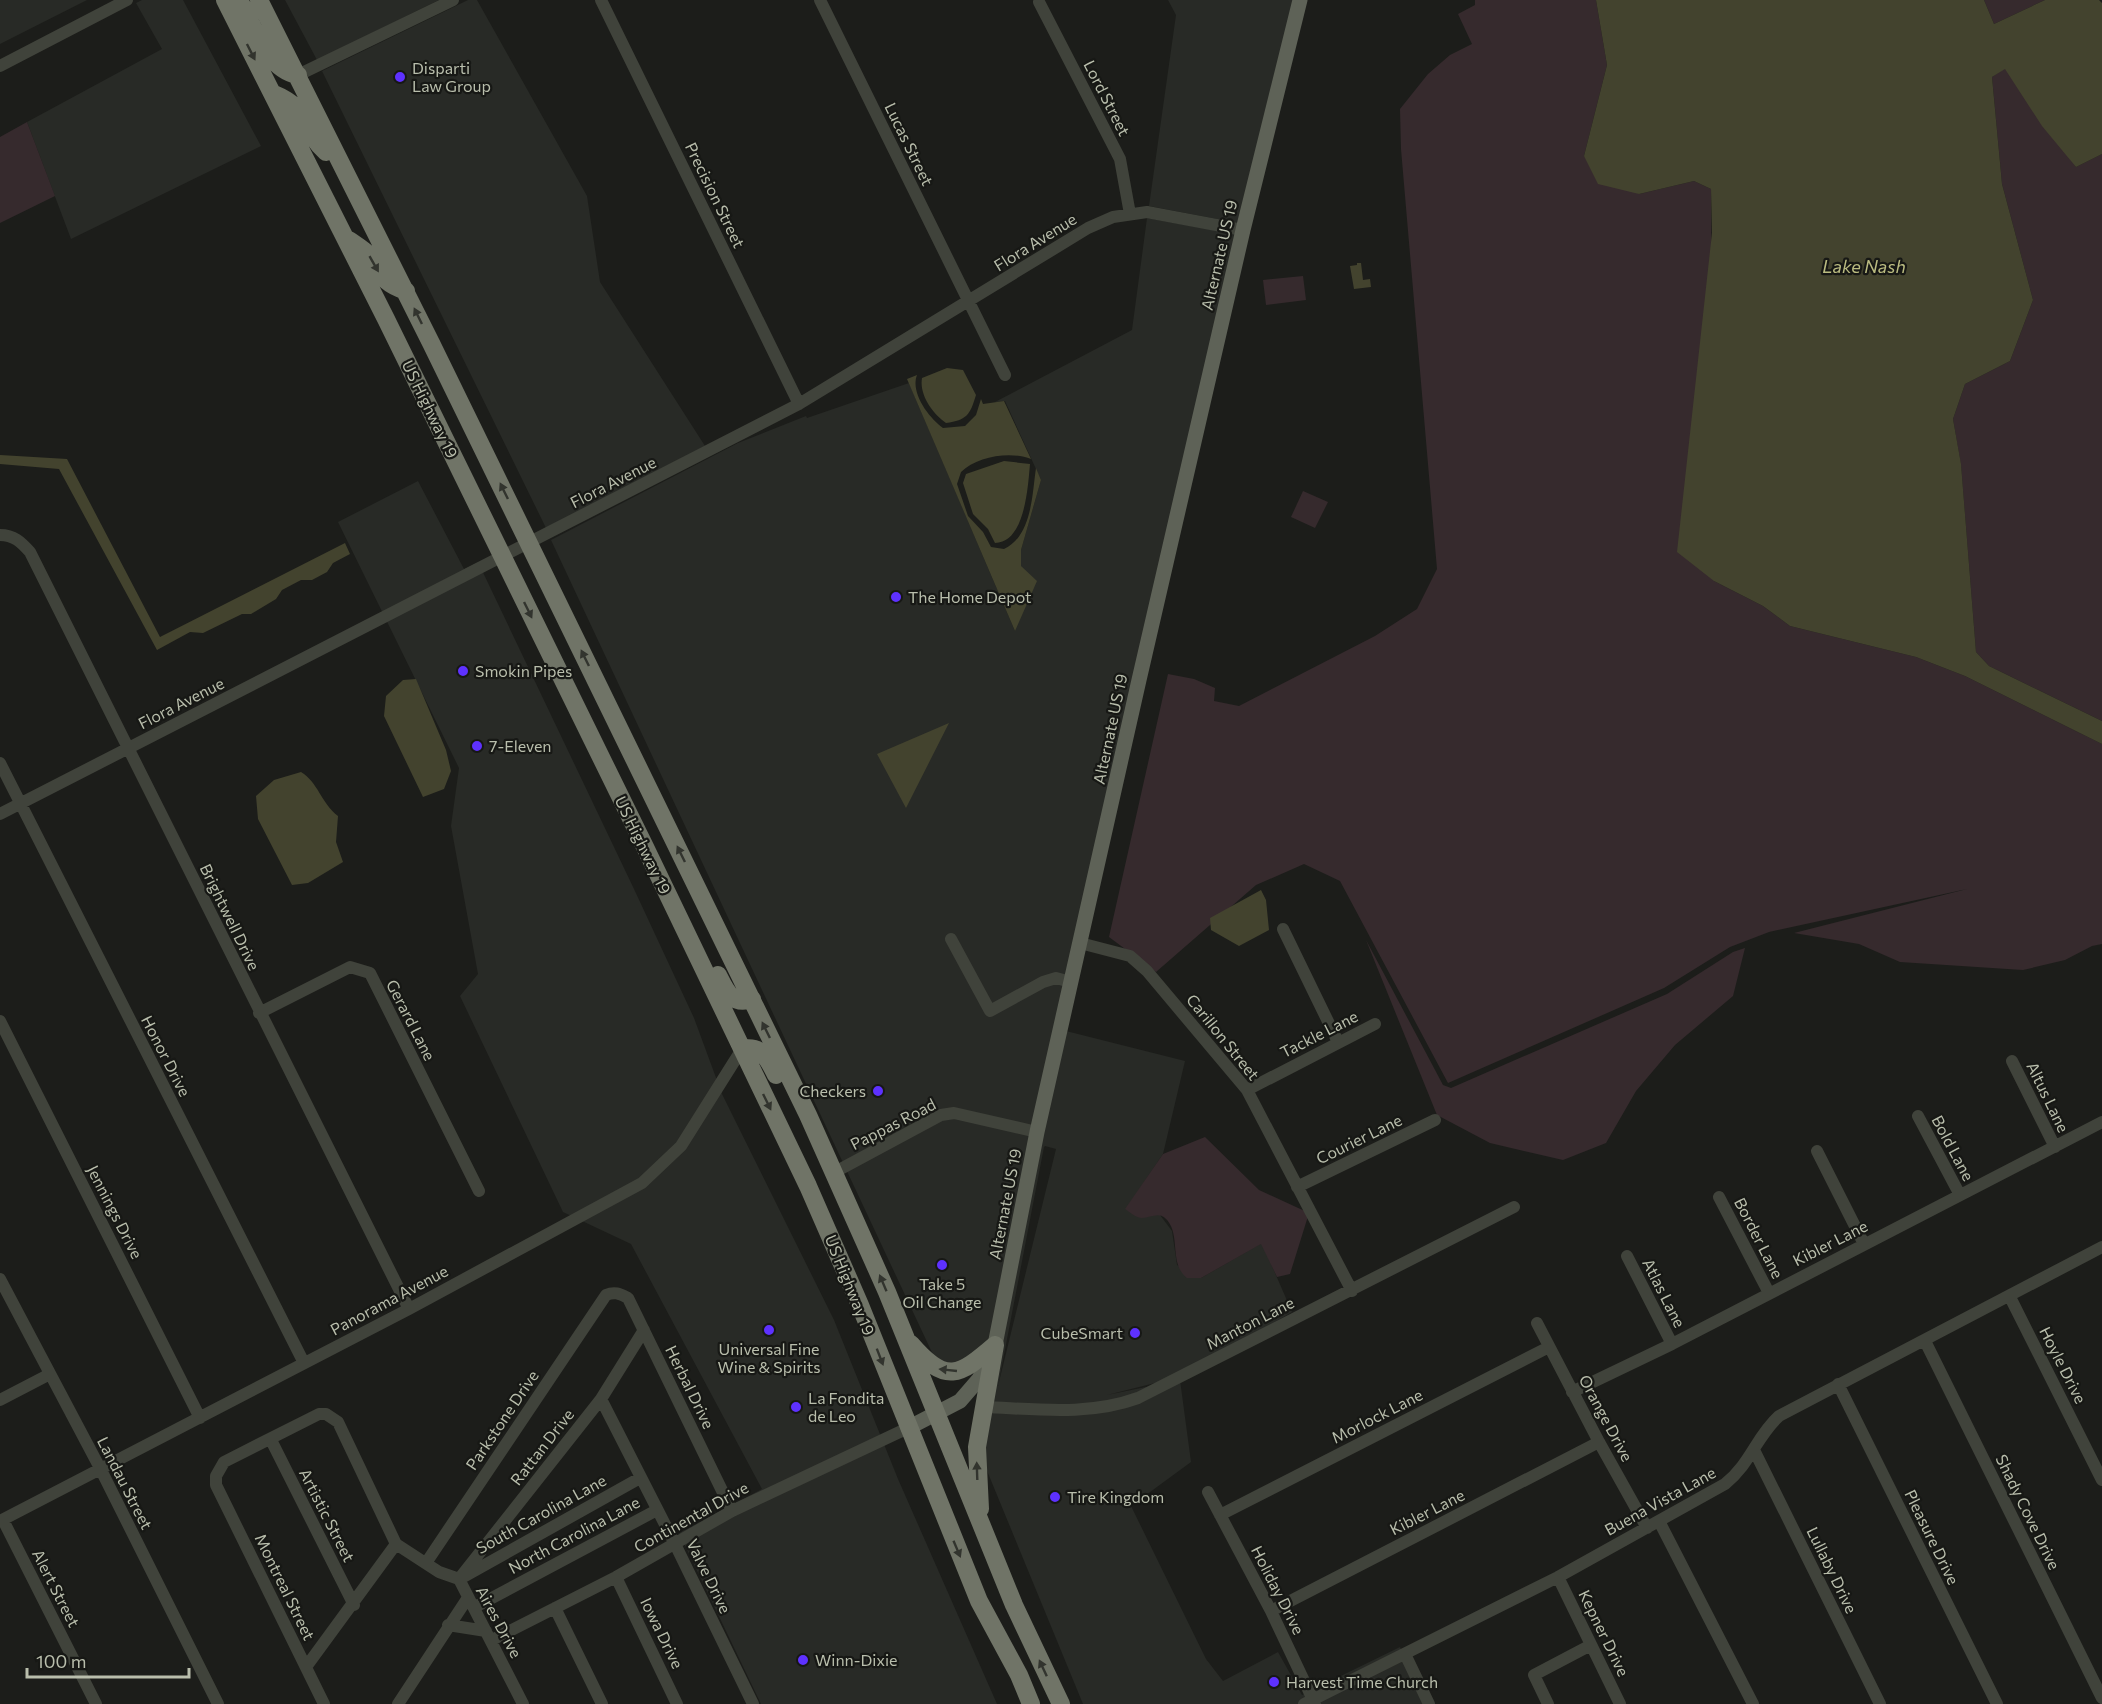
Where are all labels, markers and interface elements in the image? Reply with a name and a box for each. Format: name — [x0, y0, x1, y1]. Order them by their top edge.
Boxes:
one-way arrow — [247, 44, 256, 61]
street label: Lord Street — [1080, 57, 1135, 139]
place label: Disparti Law Group — [412, 58, 491, 95]
marker: Disparti Law Group — [393, 70, 407, 84]
street label: Lucas Street — [881, 99, 938, 189]
street label: Precision Street — [682, 139, 749, 251]
street label: Alternate US 19 — [1197, 198, 1240, 312]
street label: Flora Avenue — [990, 209, 1080, 274]
water label: Lake Nash — [1822, 255, 1906, 277]
one-way arrow — [369, 256, 379, 273]
one-way arrow — [413, 308, 423, 325]
street label: US Highway 19 — [399, 357, 462, 461]
street label: Flora Avenue — [567, 452, 659, 511]
one-way arrow — [499, 483, 509, 500]
place label: The Home Depot — [908, 587, 1032, 606]
marker: The Home Depot — [889, 590, 903, 604]
one-way arrow — [523, 601, 533, 618]
one-way arrow — [581, 649, 590, 666]
place label: Smokin Pipes — [475, 661, 572, 680]
marker: Smokin Pipes — [456, 664, 470, 678]
street label: Alternate US 19 — [1089, 672, 1131, 786]
street label: Flora Avenue — [135, 673, 227, 732]
place label: 7-Eleven — [489, 736, 552, 755]
marker: 7-Eleven — [470, 739, 484, 753]
street label: US Highway 19 — [612, 793, 675, 897]
one-way arrow — [676, 846, 686, 863]
street label: Brightwell Drive — [196, 860, 264, 973]
street label: Gerard Lane — [383, 976, 440, 1063]
street label: Carillon Street — [1183, 990, 1264, 1084]
street label: Tackle Lane — [1277, 1006, 1361, 1061]
street label: Honor Drive — [138, 1012, 195, 1099]
one-way arrow — [762, 1021, 771, 1038]
street label: Altus Lane — [2023, 1058, 2074, 1135]
place label: Checkers — [799, 1081, 866, 1100]
marker: Checkers — [871, 1084, 885, 1098]
one-way arrow — [763, 1094, 772, 1111]
street label: Pappas Road — [847, 1094, 939, 1153]
street label: Courier Lane — [1313, 1110, 1405, 1167]
street label: Bold Lane — [1928, 1112, 1979, 1184]
street label: Alternate US 19 — [984, 1147, 1025, 1261]
street label: Jennings Drive — [84, 1162, 147, 1262]
street label: Border Lane — [1731, 1194, 1788, 1281]
street label: Kibler Lane — [1789, 1216, 1870, 1270]
street label: US Highway 19 — [822, 1232, 879, 1338]
street label: Atlas Lane — [1639, 1255, 1690, 1330]
marker: Take 5 Oil Change — [935, 1258, 949, 1272]
street label: Panorama Avenue — [327, 1261, 451, 1339]
one-way arrow — [878, 1274, 887, 1292]
place label: Take 5 Oil Change — [903, 1274, 981, 1311]
street label: Manton Lane — [1203, 1292, 1297, 1353]
marker: Universal Fine Wine & Spirits — [762, 1323, 776, 1337]
place label: CubeSmart — [1041, 1323, 1123, 1342]
street label: Hoyle Drive — [2036, 1323, 2091, 1406]
marker: CubeSmart — [1128, 1326, 1142, 1340]
place label: Universal Fine Wine & Spirits — [717, 1339, 821, 1376]
street label: Herbal Drive — [662, 1342, 719, 1432]
one-way arrow — [876, 1348, 885, 1366]
one-way arrow — [938, 1365, 957, 1375]
street label: Parkstone Drive — [461, 1366, 542, 1473]
street label: Orange Drive — [1576, 1371, 1637, 1464]
street label: Morlock Lane — [1328, 1384, 1425, 1447]
place label: La Fondita de Leo — [808, 1388, 884, 1425]
marker: La Fondita de Leo — [789, 1400, 803, 1414]
street label: Rattan Drive — [506, 1405, 577, 1489]
street label: Landau Street — [94, 1433, 157, 1533]
street label: Shady Cove Drive — [1992, 1451, 2065, 1572]
one-way arrow — [973, 1461, 982, 1480]
street label: Buena Vista Lane — [1601, 1462, 1718, 1539]
street label: Artistic Street — [296, 1465, 359, 1565]
street label: South Carolina Lane — [472, 1470, 609, 1557]
street label: Continental Drive — [630, 1477, 751, 1556]
street label: Kibler Lane — [1386, 1485, 1467, 1539]
street label: Pleasure Drive — [1901, 1486, 1964, 1587]
place label: Tire Kingdom — [1067, 1487, 1164, 1506]
marker: Tire Kingdom — [1048, 1490, 1062, 1504]
street label: North Carolina Lane — [505, 1492, 643, 1577]
street label: Lullaby Drive — [1803, 1523, 1862, 1616]
street label: Montreal Street — [252, 1531, 320, 1643]
street label: Valve Drive — [683, 1535, 736, 1616]
one-way arrow — [952, 1541, 962, 1559]
street label: Holiday Drive — [1248, 1542, 1309, 1637]
street label: Alert Street — [29, 1546, 84, 1630]
street label: Aires Drive — [473, 1583, 526, 1661]
street label: Kepner Drive — [1575, 1586, 1634, 1679]
street label: Iowa Drive — [637, 1594, 688, 1671]
scale bar — [27, 1641, 189, 1679]
text: 100 m — [36, 1650, 86, 1672]
place label: Winn-Dixie — [815, 1650, 898, 1669]
marker: Winn-Dixie — [796, 1653, 810, 1667]
one-way arrow — [1039, 1659, 1048, 1676]
place label: Harvest Time Church — [1286, 1672, 1438, 1691]
marker: Harvest Time Church — [1267, 1675, 1281, 1689]

